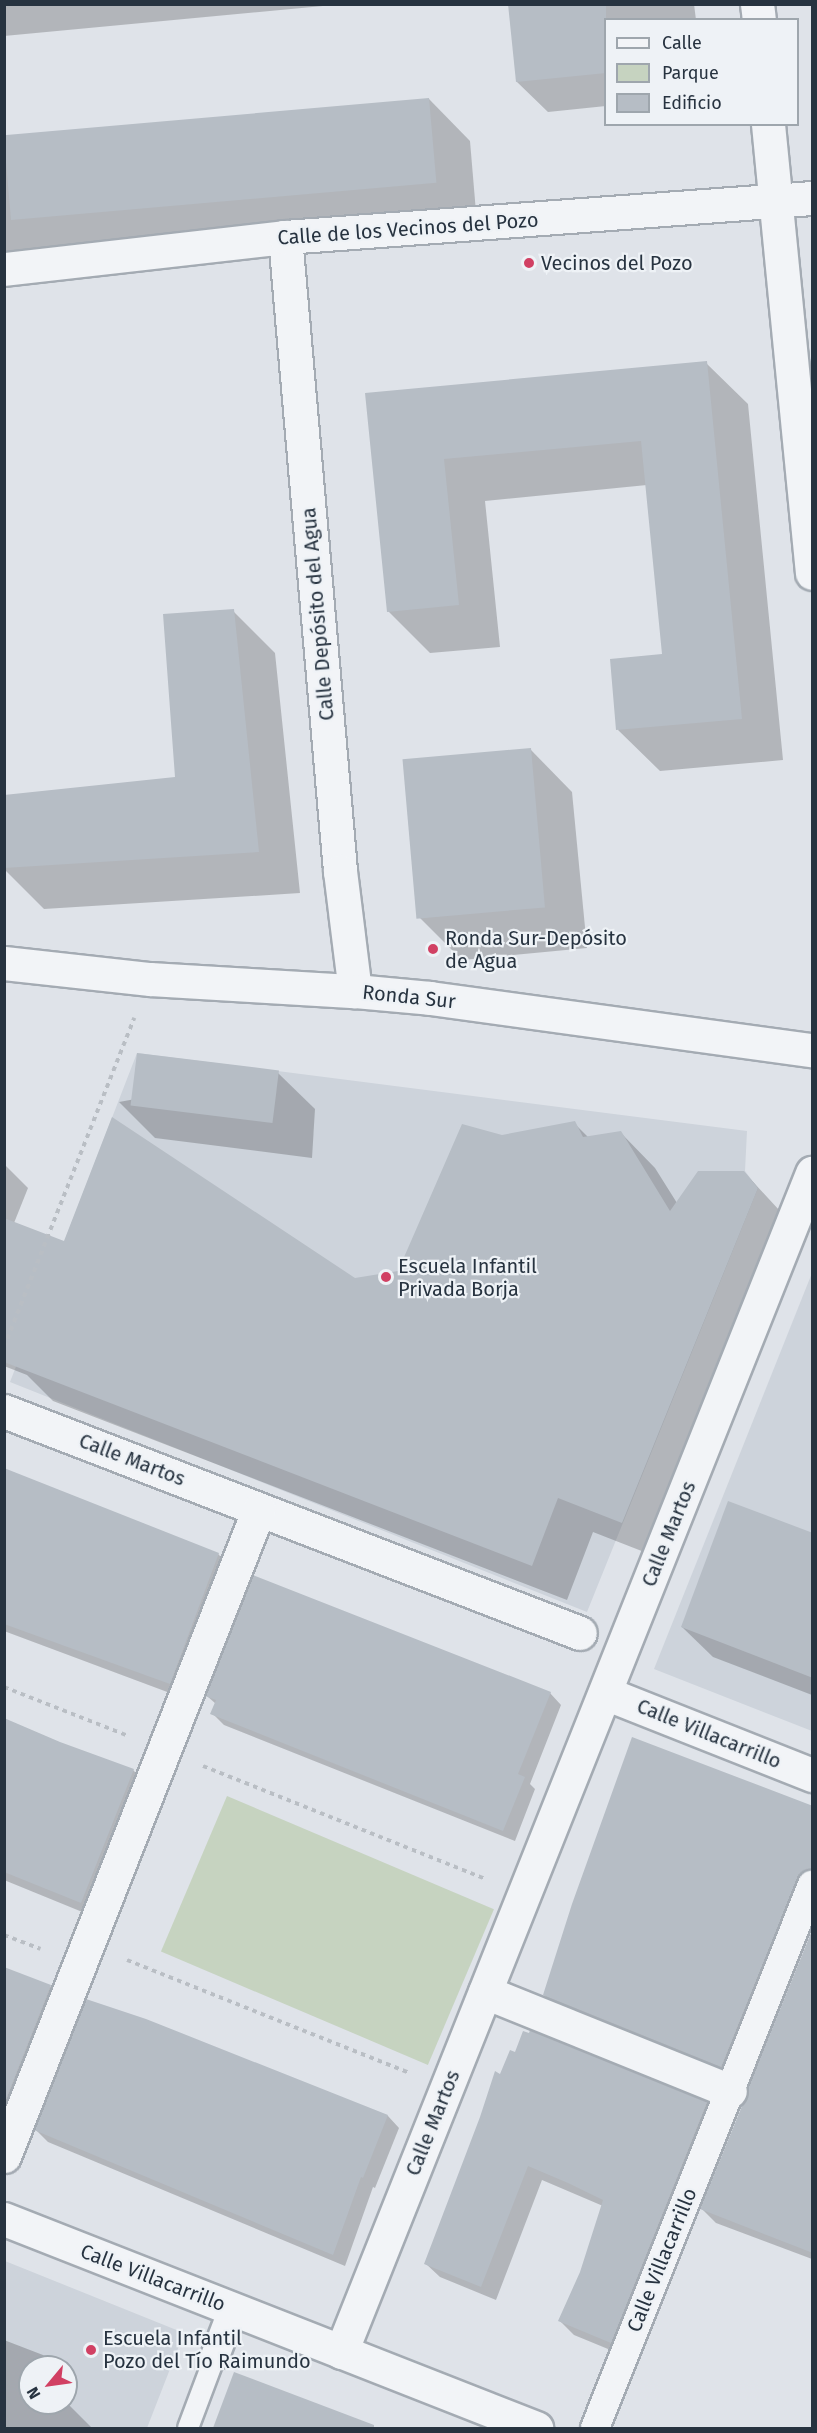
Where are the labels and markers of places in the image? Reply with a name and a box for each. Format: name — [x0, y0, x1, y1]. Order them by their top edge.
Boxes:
place label: Vecinos del Pozo — [541, 251, 693, 275]
marker: Vecinos del Pozo — [522, 256, 536, 270]
place label: Ronda Sur-Depósito de Agua — [445, 926, 627, 973]
marker: Ronda Sur-Depósito de Agua — [426, 942, 440, 956]
place label: Escuela Infantil Privada Borja — [398, 1254, 537, 1301]
marker: Escuela Infantil Privada Borja — [379, 1270, 393, 1284]
place label: Escuela Infantil Pozo del Tío Raimundo — [103, 2326, 311, 2373]
marker: Escuela Infantil Pozo del Tío Raimundo — [84, 2343, 98, 2357]

